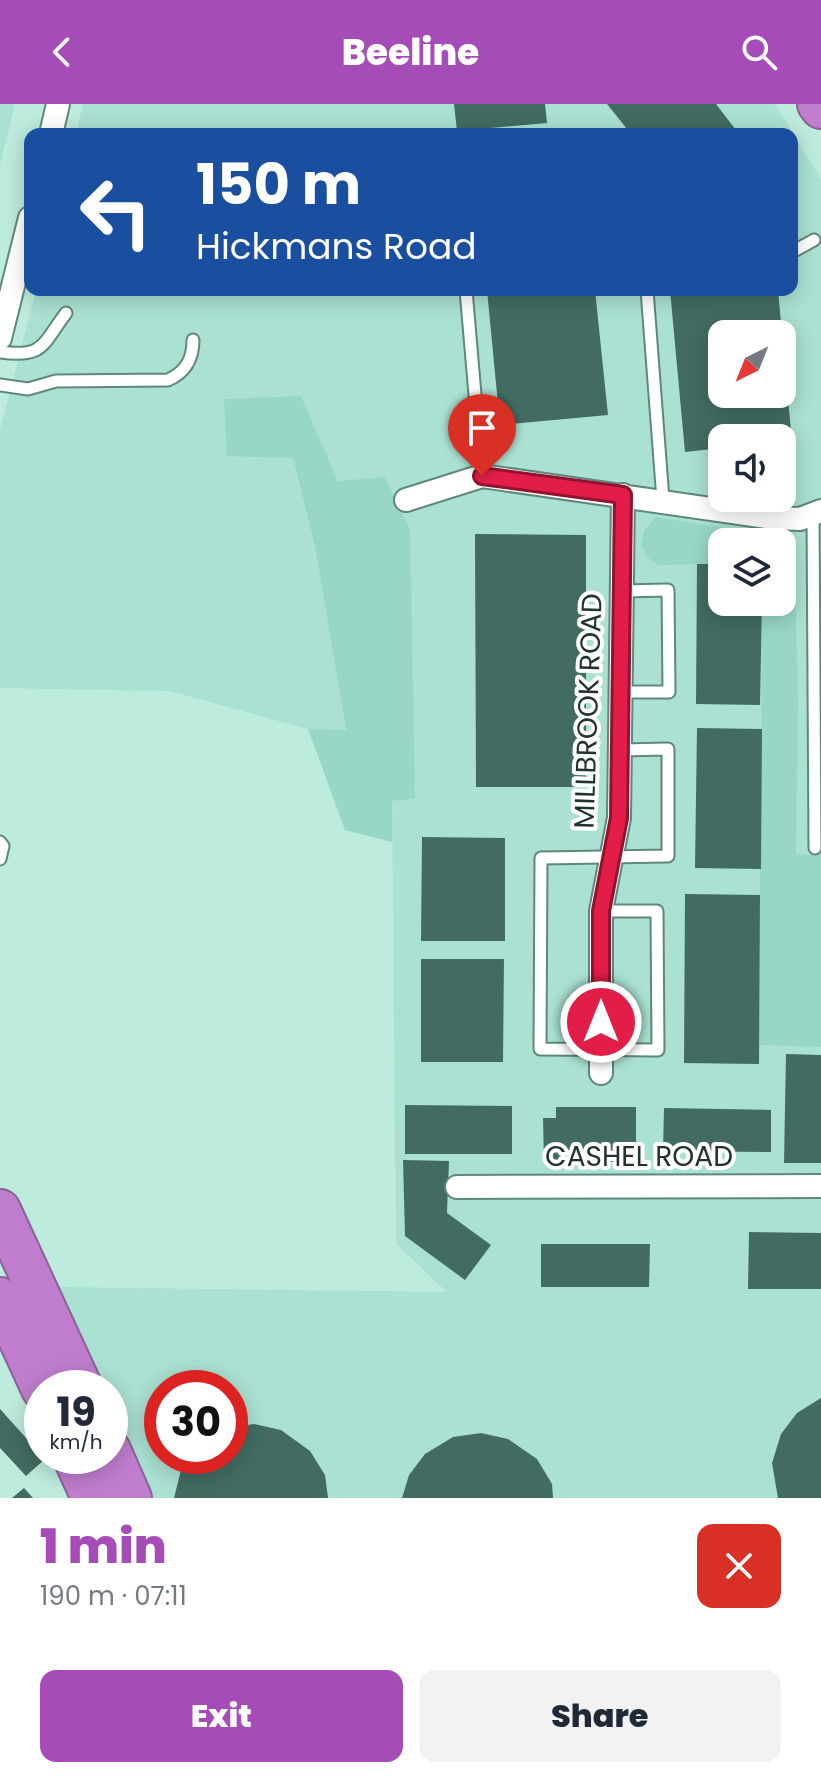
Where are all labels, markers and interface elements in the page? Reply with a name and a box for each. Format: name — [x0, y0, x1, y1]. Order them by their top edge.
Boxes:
text: Beeline — [342, 27, 479, 78]
icon: back — [40, 30, 84, 74]
icon: search — [737, 30, 781, 74]
text: 150 m — [196, 145, 361, 224]
icon: left — [64, 160, 168, 264]
text: Hickmans Road — [196, 221, 477, 272]
north arrow — [708, 320, 796, 408]
map controls — [708, 320, 796, 616]
pin — [448, 394, 516, 476]
icon: arrive — [460, 406, 504, 450]
button: sound — [708, 424, 796, 512]
button: layers — [708, 528, 796, 616]
street label: MILLBROOK ROAD — [564, 593, 612, 829]
position arrow — [559, 980, 643, 1064]
street label: CASHEL ROAD — [545, 1137, 733, 1176]
speed limit sign: 30 — [144, 1370, 248, 1474]
text: 19 — [56, 1384, 96, 1440]
text: km/h — [49, 1428, 103, 1456]
text: 1 min — [40, 1513, 167, 1580]
button: close — [697, 1524, 781, 1608]
text: 190 m · 07:11 — [40, 1578, 187, 1614]
button: Exit — [40, 1670, 403, 1762]
button: Share — [419, 1670, 781, 1762]

